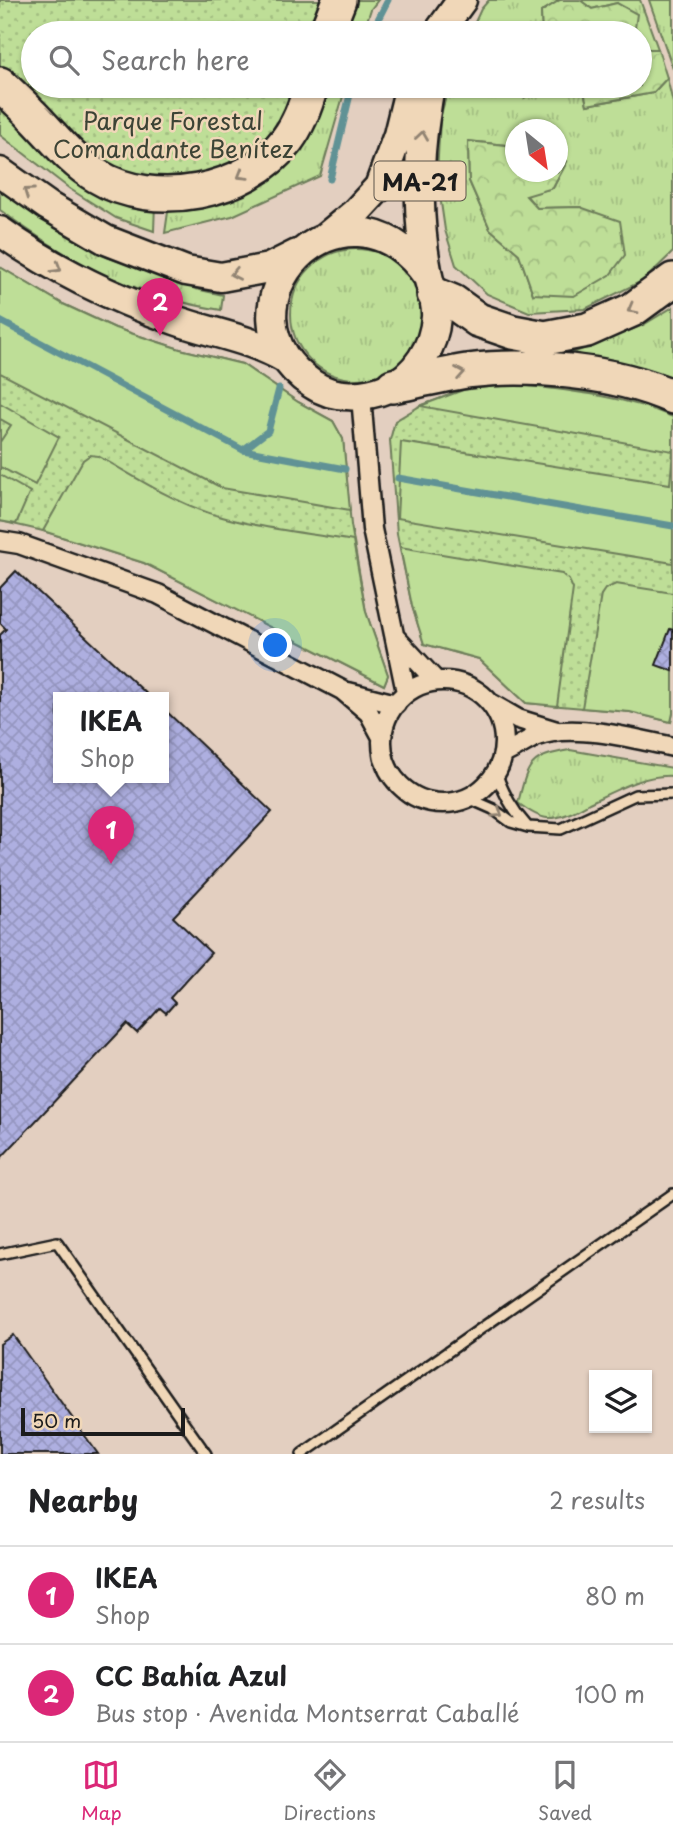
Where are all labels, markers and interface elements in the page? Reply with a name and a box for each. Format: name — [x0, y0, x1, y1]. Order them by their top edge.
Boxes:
search box — [21, 21, 652, 98]
text: Search here — [101, 40, 250, 79]
icon: search — [45, 41, 83, 79]
park label: Parque Forestal Comandante Benítez — [53, 102, 293, 166]
north arrow — [505, 119, 568, 182]
one-way arrow — [414, 130, 429, 142]
road number: MA-21 — [374, 162, 466, 200]
one-way arrow — [237, 167, 250, 180]
one-way arrow — [23, 188, 36, 200]
one-way arrow — [50, 259, 63, 272]
one-way arrow — [229, 266, 241, 281]
pin: 2 — [137, 278, 183, 336]
one-way arrow — [627, 301, 640, 314]
one-way arrow — [454, 366, 466, 381]
your location — [258, 628, 292, 662]
popup — [53, 692, 169, 783]
text: IKEA — [80, 701, 142, 740]
text: Shop — [80, 740, 135, 775]
one-way arrow — [490, 805, 503, 817]
pin: 1 — [88, 806, 134, 864]
map controls — [589, 1370, 652, 1433]
button: layers — [589, 1370, 652, 1433]
scale bar — [21, 1405, 186, 1437]
text: 50 m — [32, 1406, 81, 1434]
text: Nearby — [28, 1477, 138, 1522]
text: 2 results — [549, 1482, 645, 1517]
text: IKEA — [95, 1558, 158, 1597]
text: 1 — [46, 1578, 57, 1613]
text: 80 m — [585, 1578, 645, 1613]
text: Shop — [95, 1597, 150, 1632]
text: CC Bahía Azul — [95, 1656, 287, 1695]
text: 2 — [43, 1676, 59, 1711]
text: 100 m — [575, 1676, 645, 1711]
text: Bus stop · Avenida Montserrat Caballé — [95, 1695, 520, 1730]
tab: Map — [81, 1756, 122, 1826]
tab: Directions — [284, 1756, 376, 1826]
tab: Saved — [538, 1756, 592, 1826]

